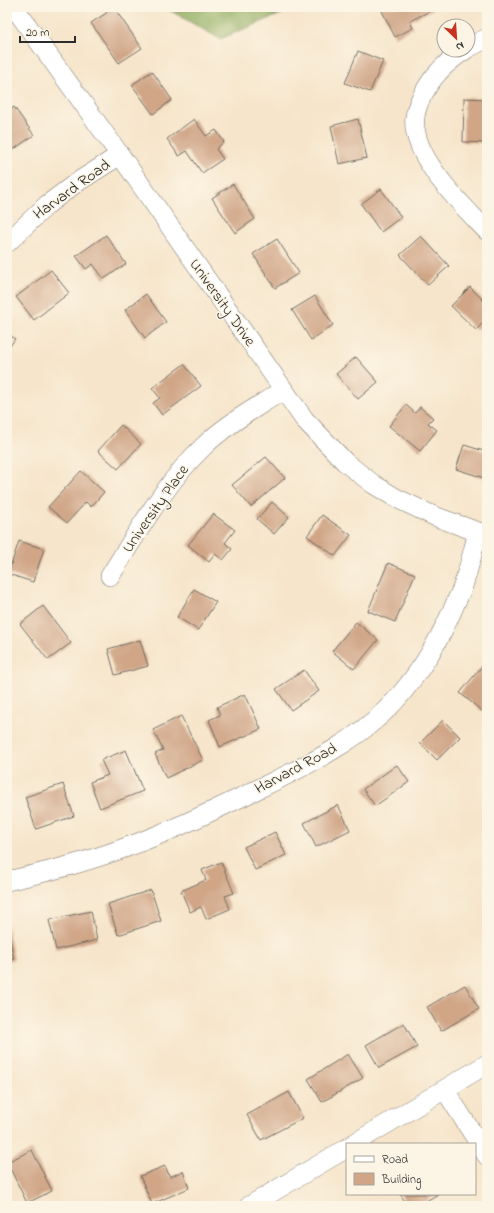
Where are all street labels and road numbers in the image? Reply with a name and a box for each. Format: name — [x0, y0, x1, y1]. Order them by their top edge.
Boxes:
street label: Harvard Road — [28, 154, 116, 226]
street label: University Drive — [183, 254, 262, 352]
street label: University Place — [117, 459, 196, 558]
street label: Harvard Road — [250, 737, 342, 801]

